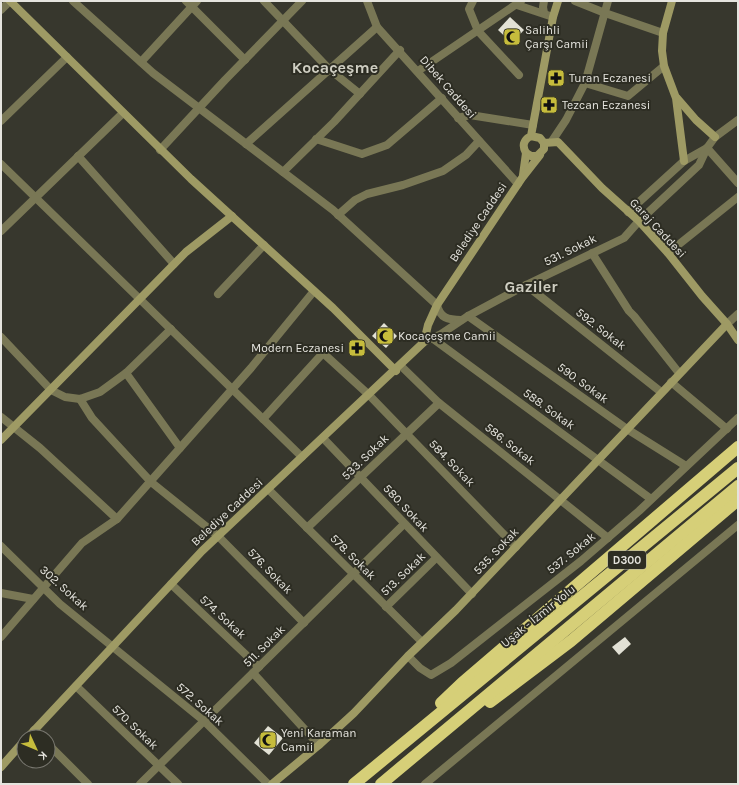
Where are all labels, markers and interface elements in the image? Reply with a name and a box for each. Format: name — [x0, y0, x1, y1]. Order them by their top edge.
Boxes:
place label: Salihli Çarşı Camii — [525, 23, 588, 51]
mosque icon: Salihli Çarşı Camii — [502, 27, 522, 47]
street label: Dibek Caddesi — [417, 53, 479, 121]
district label: Kocaçeşme — [292, 58, 378, 77]
pharmacy icon: Turan Eczanesi — [546, 68, 566, 88]
place label: Turan Eczanesi — [569, 71, 651, 85]
pharmacy icon: Tezcan Eczanesi — [539, 95, 559, 115]
place label: Tezcan Eczanesi — [562, 98, 650, 112]
street label: Belediye Caddesi — [446, 180, 510, 264]
street label: Garaj Caddesi — [627, 195, 689, 261]
street label: 531. Sokak — [541, 231, 599, 269]
district label: Gaziler — [505, 277, 558, 296]
street label: 592. Sokak — [573, 305, 629, 353]
mosque icon: Kocaçeşme Camii — [375, 326, 395, 346]
place label: Kocaçeşme Camii — [398, 329, 496, 343]
pharmacy icon: Modern Eczanesi — [347, 338, 367, 358]
place label: Modern Eczanesi — [251, 341, 344, 355]
street label: 590. Sokak — [555, 360, 611, 406]
street label: 588. Sokak — [520, 386, 578, 433]
street label: 586. Sokak — [482, 420, 538, 468]
street label: 533. Sokak — [339, 431, 392, 483]
street label: 584. Sokak — [426, 437, 478, 490]
street label: Belediye Caddesi — [188, 475, 266, 549]
street label: 580. Sokak — [380, 481, 432, 535]
street label: 535. Sokak — [470, 525, 522, 577]
street label: 537. Sokak — [544, 529, 598, 577]
street label: 578. Sokak — [327, 531, 379, 583]
street label: 576. Sokak — [245, 545, 295, 597]
street label: 513. Sokak — [378, 549, 428, 599]
road number: D300 — [608, 551, 646, 569]
street label: 302. Sokak — [37, 563, 91, 613]
street label: Uşak - İzmir Yolu — [498, 582, 578, 650]
street label: 574. Sokak — [197, 592, 249, 642]
street label: 511. Sokak — [240, 622, 288, 670]
street label: 572. Sokak — [173, 680, 227, 729]
street label: 570. Sokak — [109, 702, 161, 753]
place label: Yeni Karaman Camii — [281, 726, 357, 754]
north arrow — [16, 729, 56, 769]
mosque icon: Yeni Karaman Camii — [258, 730, 278, 750]
text: K — [35, 748, 50, 763]

